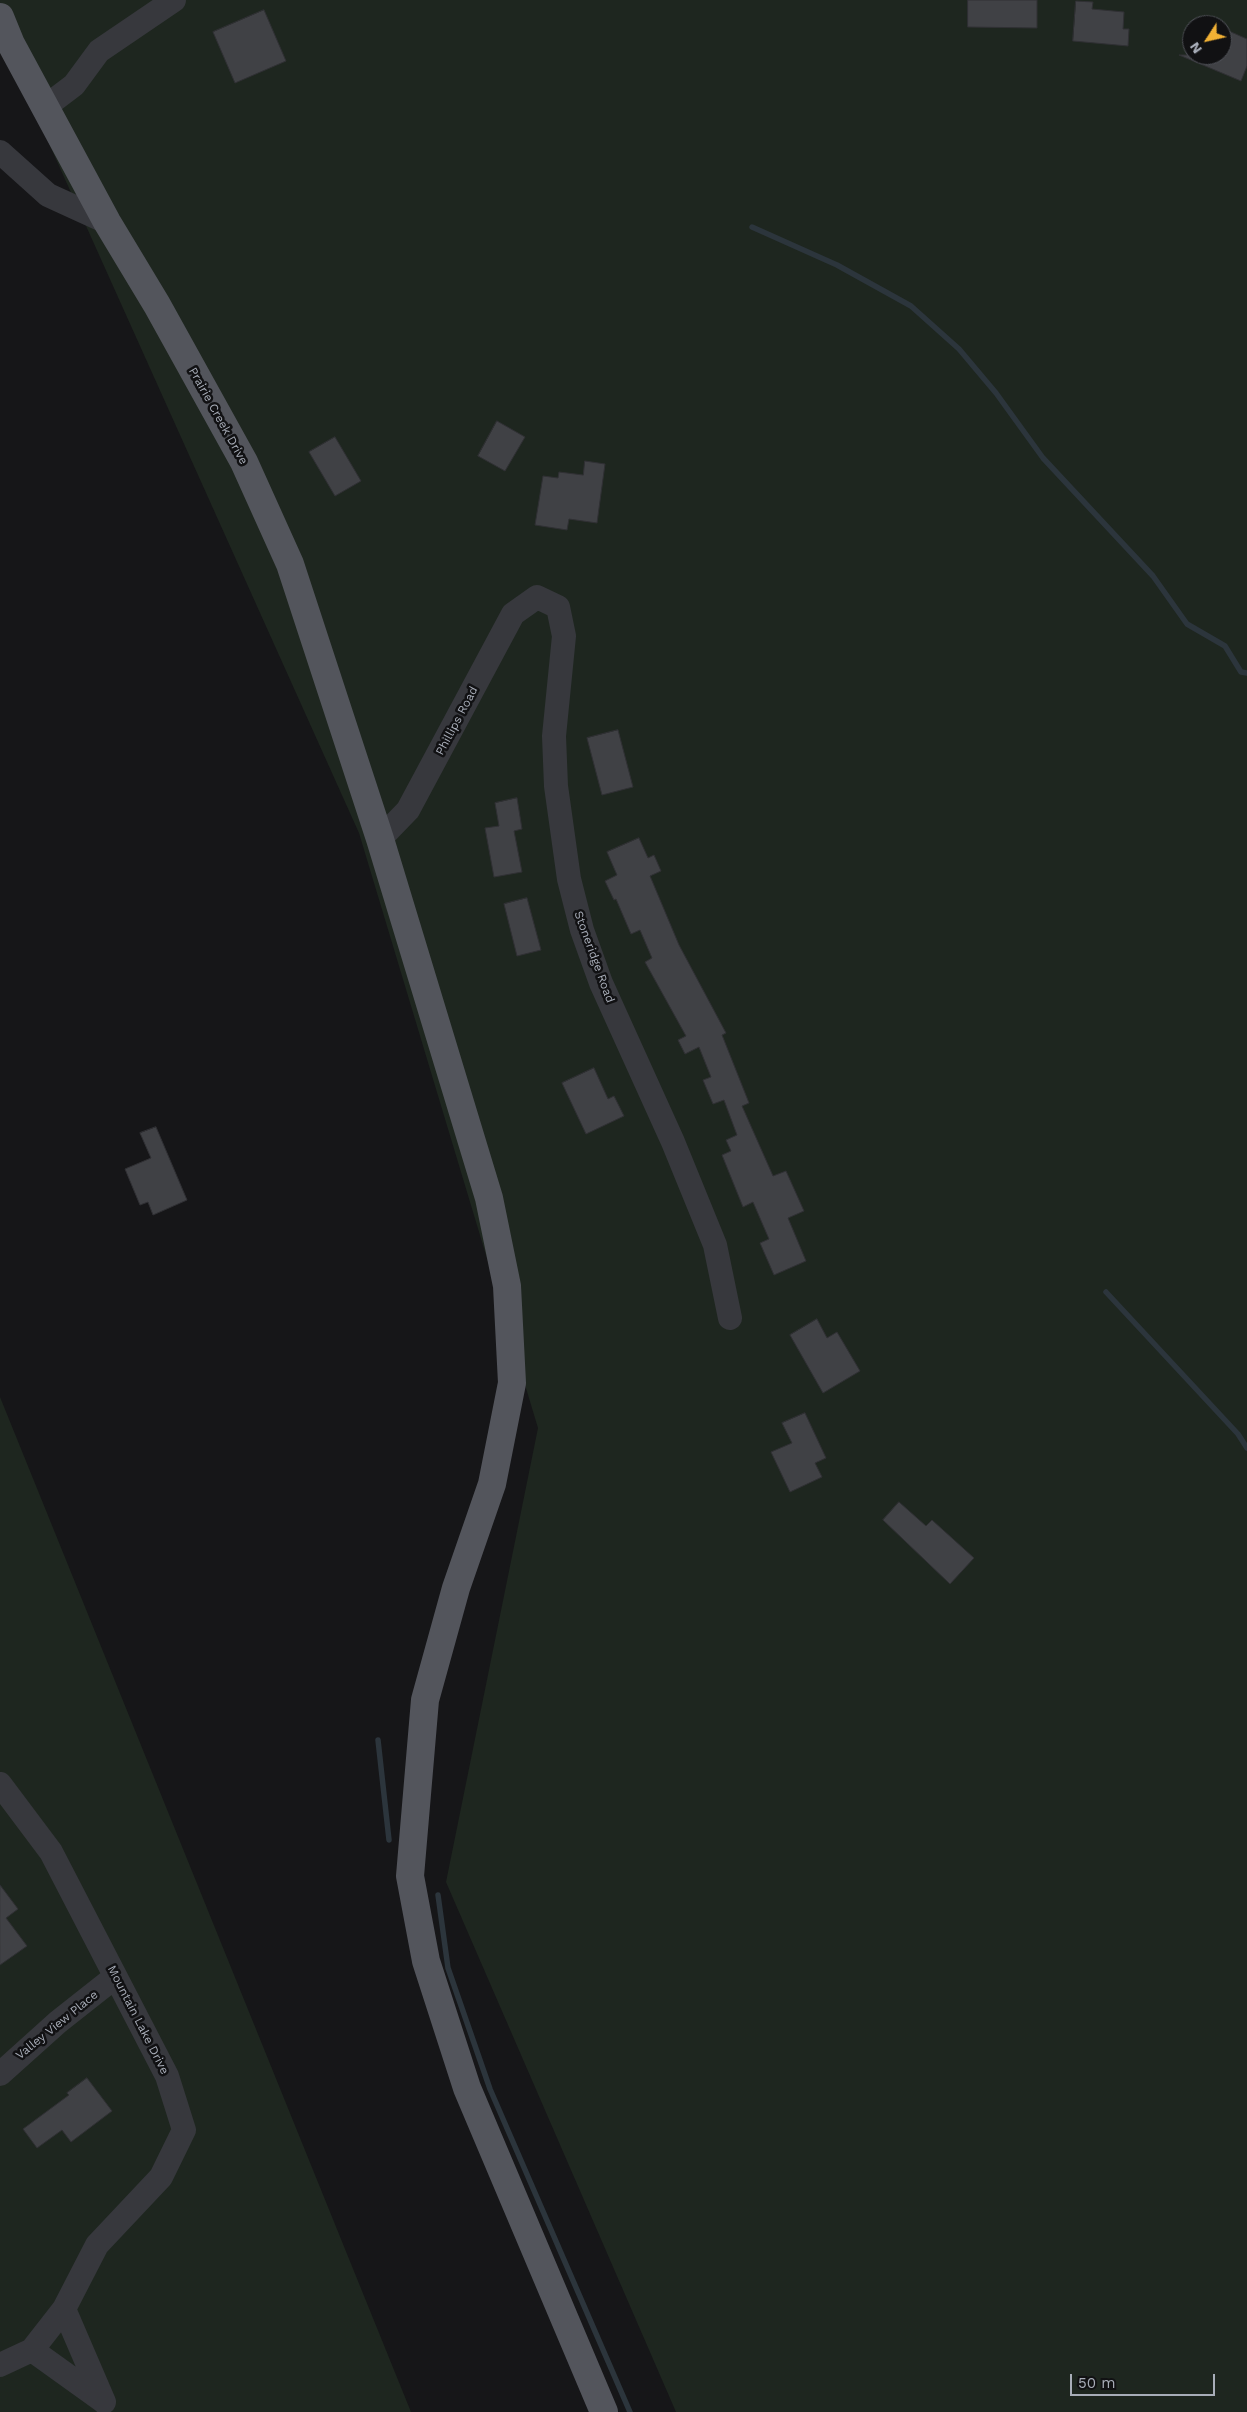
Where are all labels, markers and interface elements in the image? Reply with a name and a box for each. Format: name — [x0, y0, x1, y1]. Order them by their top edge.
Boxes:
north arrow — [1182, 15, 1232, 65]
text: N — [1186, 39, 1205, 57]
street label: Prairie Creek Drive — [185, 365, 251, 467]
street label: Phillips Road — [433, 684, 481, 758]
street label: Stoneridge Road — [571, 909, 617, 1005]
street label: Mountain Lake Drive — [104, 1963, 172, 2077]
street label: Valley View Place — [13, 1987, 101, 2063]
scale bar — [1072, 2364, 1217, 2396]
text: 50 m — [1078, 2374, 1115, 2392]

